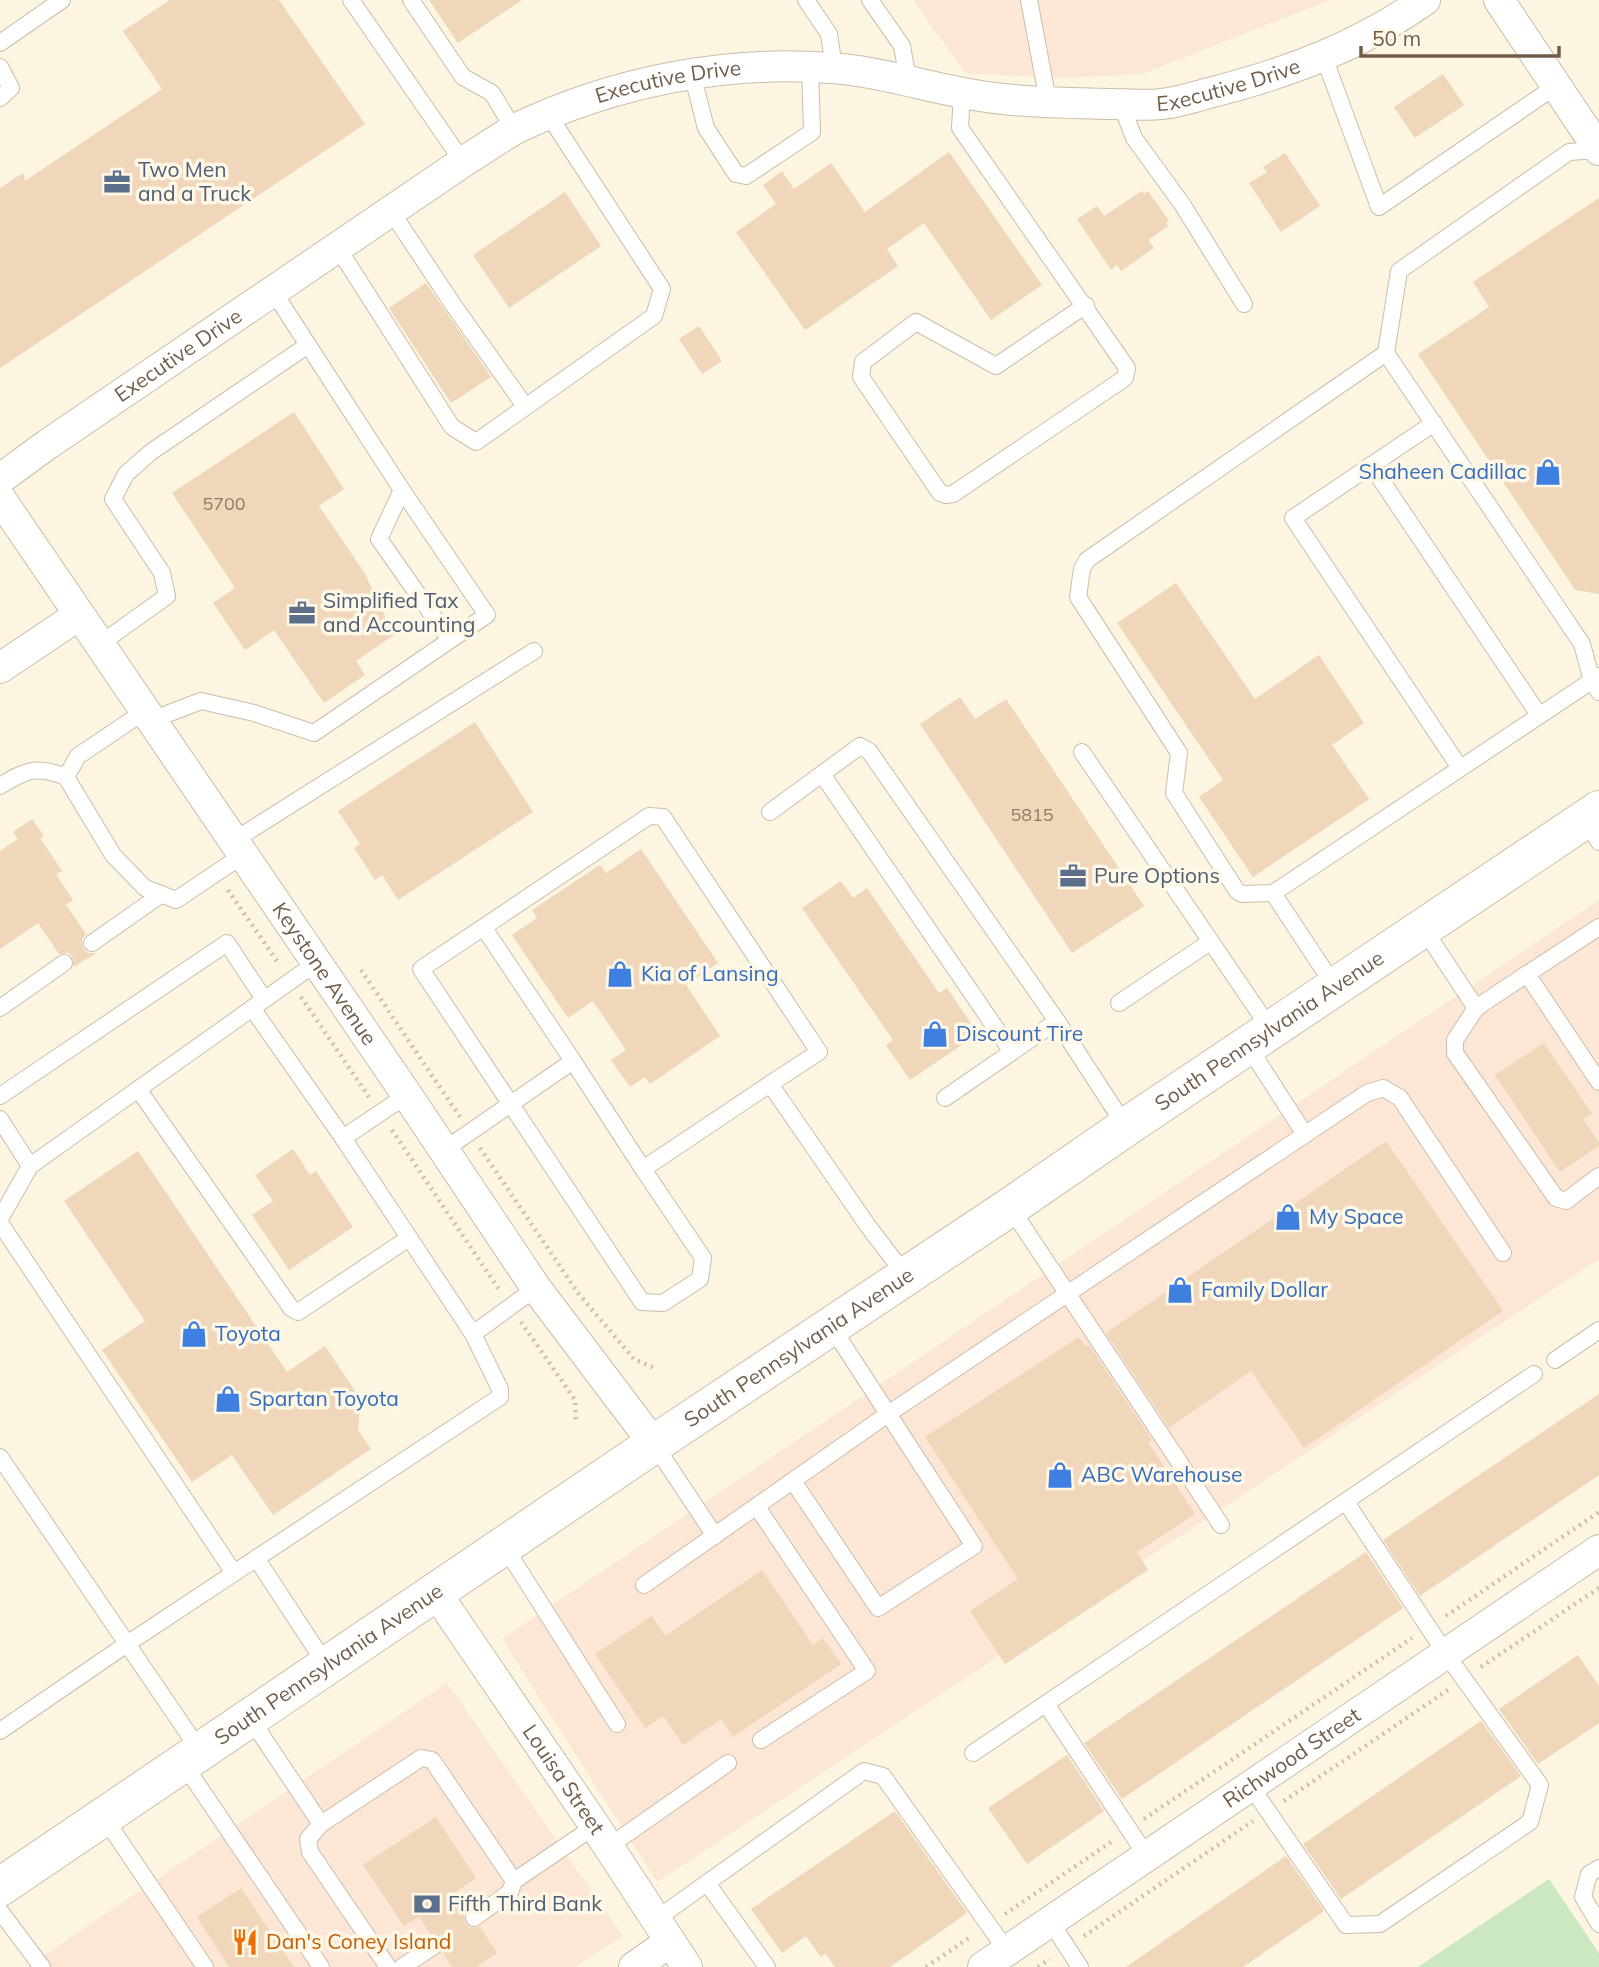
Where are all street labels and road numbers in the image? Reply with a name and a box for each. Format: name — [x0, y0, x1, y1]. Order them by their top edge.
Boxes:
street label: Executive Drive — [1155, 52, 1304, 116]
street label: Executive Drive — [592, 54, 742, 108]
street label: Executive Drive — [109, 302, 246, 407]
street label: Keystone Avenue — [267, 897, 383, 1050]
street label: South Pennsylvania Avenue — [1149, 944, 1388, 1116]
street label: South Pennsylvania Avenue — [679, 1261, 918, 1432]
street label: South Pennsylvania Avenue — [209, 1577, 447, 1750]
street label: Richwood Street — [1218, 1701, 1365, 1813]
street label: Louisa Street — [518, 1719, 611, 1839]

